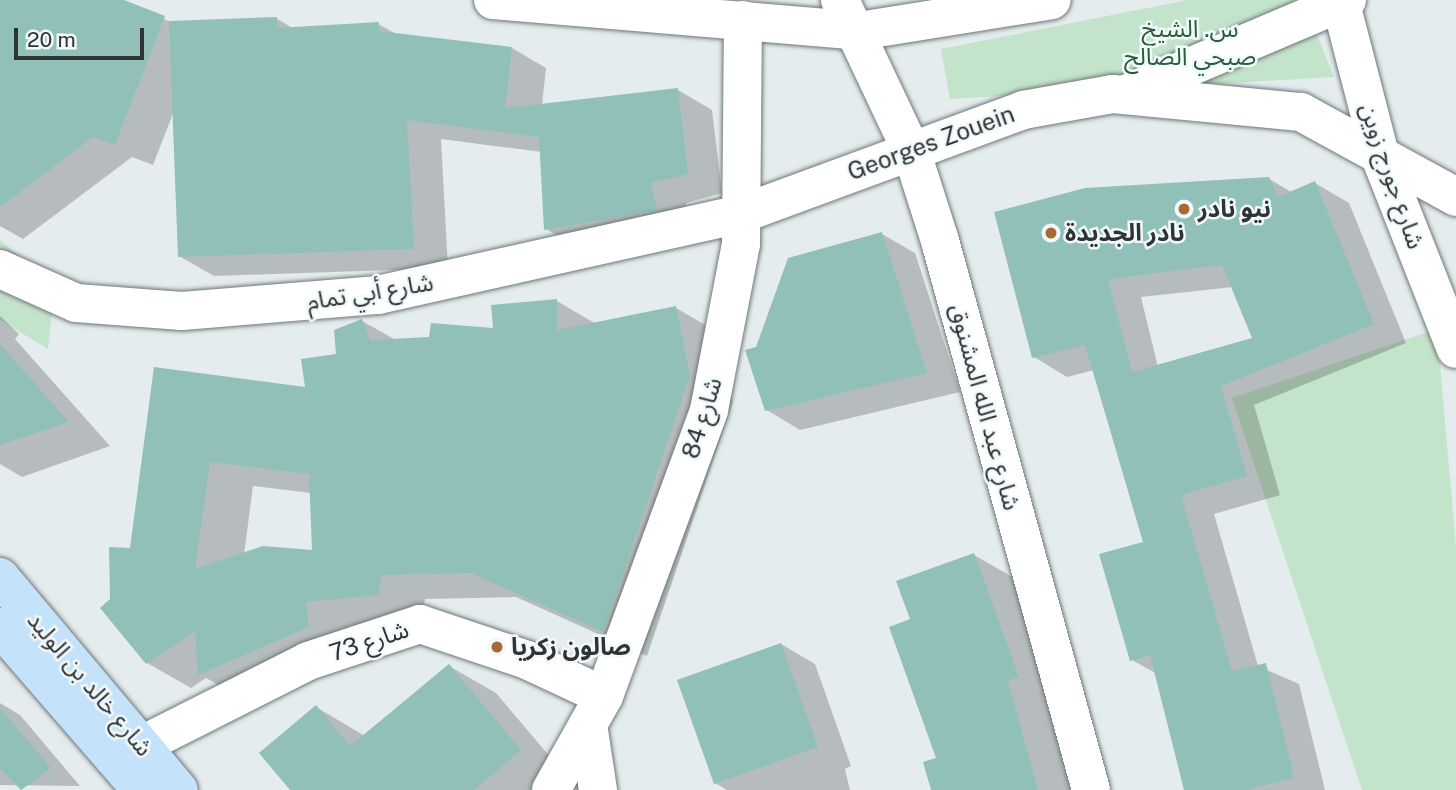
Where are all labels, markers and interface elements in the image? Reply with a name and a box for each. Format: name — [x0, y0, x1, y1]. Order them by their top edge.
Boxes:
scale bar — [18, 14, 147, 58]
park label: س. الشيخ صبحي الصالح — [1124, 15, 1256, 71]
text: 20 m — [27, 27, 76, 52]
street label: Georges Zouein — [844, 99, 1018, 187]
street label: شارع جورج زوين — [1354, 99, 1430, 253]
place label: نيو نادر — [1198, 195, 1271, 223]
marker: نيو نادر — [1176, 201, 1192, 217]
place label: نادر الجديدة — [1065, 219, 1185, 247]
marker: نادر الجديدة — [1043, 225, 1059, 241]
street label: شارع أبي تمام — [305, 268, 435, 316]
street label: شارع عبد الله المشنوق — [944, 301, 1026, 513]
street label: شارع 84 — [676, 374, 728, 462]
street label: شارع خالد بن الوليد — [21, 606, 159, 762]
street label: شارع 73 — [326, 615, 412, 667]
place label: صالون زكريا — [511, 633, 631, 661]
marker: صالون زكريا — [489, 639, 505, 655]

